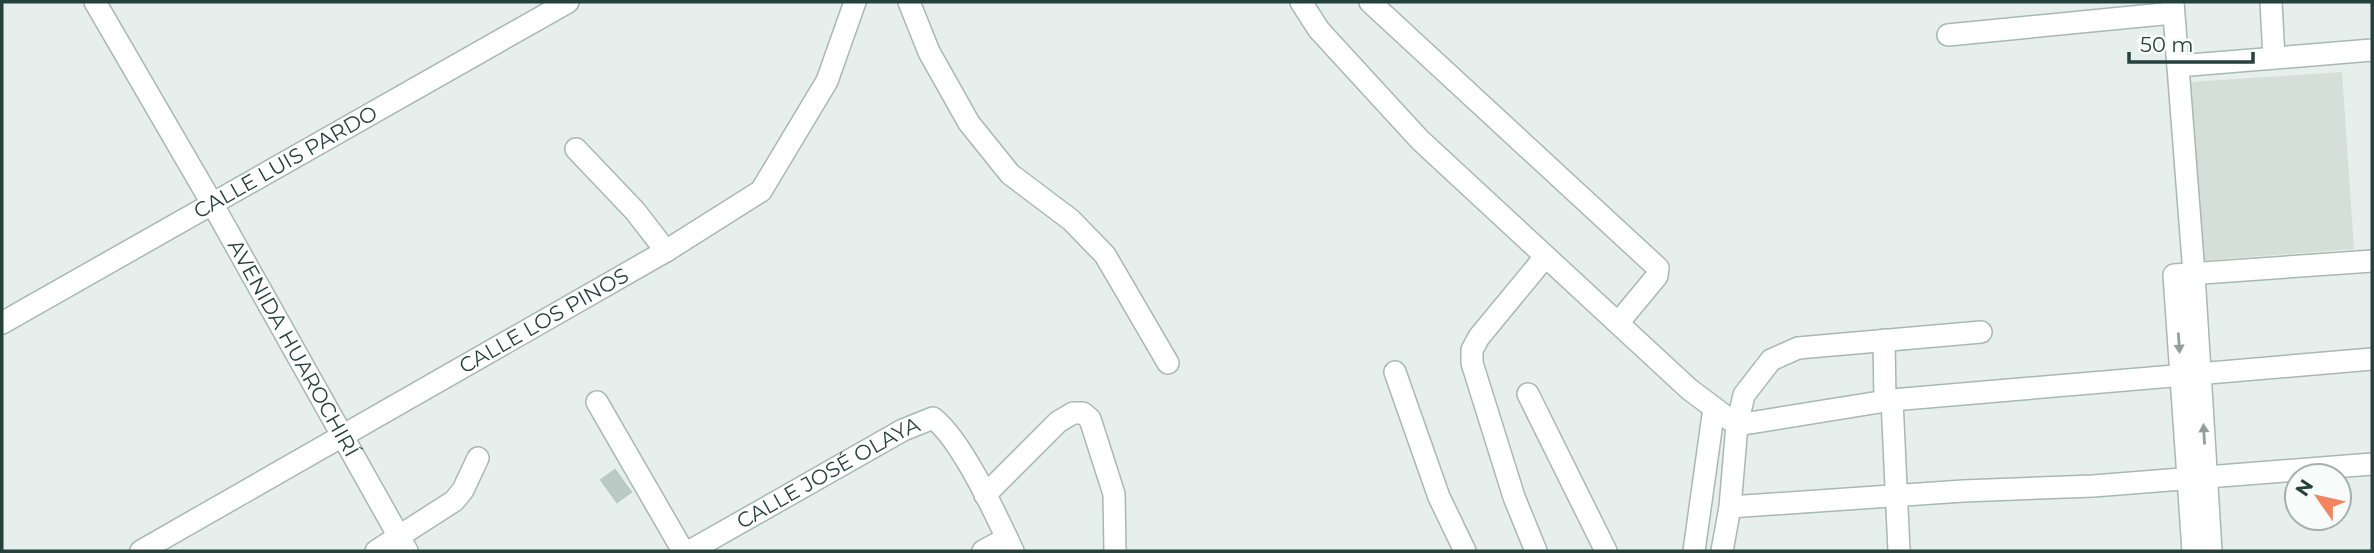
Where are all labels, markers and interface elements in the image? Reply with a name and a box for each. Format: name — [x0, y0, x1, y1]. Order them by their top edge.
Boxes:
scale bar — [2129, 21, 2253, 65]
text: 50 m — [2140, 32, 2194, 57]
street label: CALLE LUIS PARDO — [189, 100, 381, 224]
street label: AVENIDA HUAROCHIRÍ — [223, 235, 365, 462]
street label: CALLE LOS PINOS — [455, 262, 633, 379]
one-way arrow — [2174, 332, 2185, 354]
street label: CALLE JOSÉ OLAYA — [732, 411, 924, 534]
one-way arrow — [2198, 423, 2209, 445]
north arrow — [2283, 462, 2353, 532]
text: N — [2290, 475, 2318, 501]

